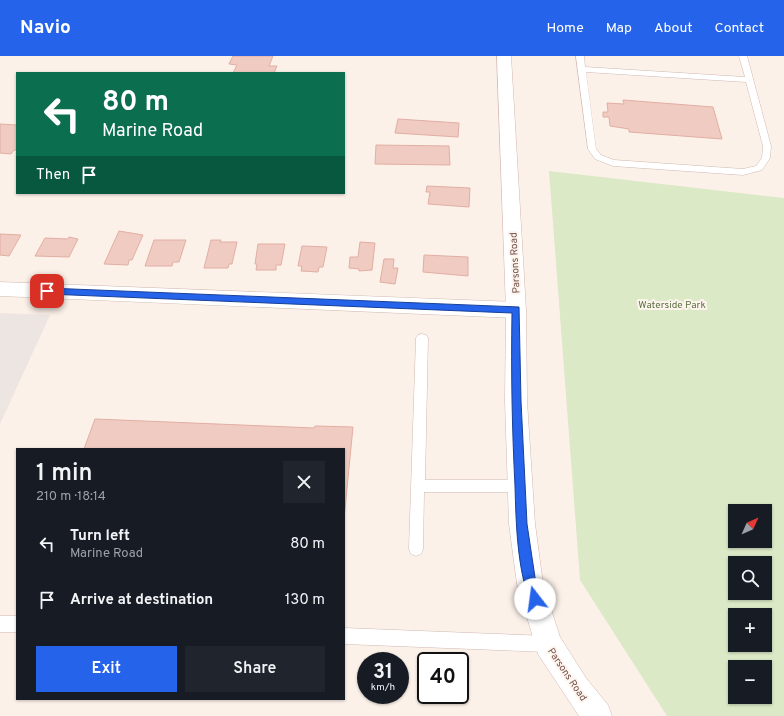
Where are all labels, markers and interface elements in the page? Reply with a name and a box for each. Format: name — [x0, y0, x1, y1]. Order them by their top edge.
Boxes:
text: Navio — [20, 16, 71, 40]
text: Home — [547, 20, 584, 37]
text: Map — [606, 20, 632, 37]
text: About — [654, 20, 693, 37]
text: Contact — [715, 20, 764, 37]
text: 80 m — [102, 85, 169, 121]
icon: left — [36, 88, 88, 140]
text: Marine Road — [102, 120, 203, 143]
icon: arrive — [78, 164, 100, 186]
text: Then — [36, 166, 70, 185]
street label: Parsons Road — [507, 232, 524, 294]
pin — [30, 274, 64, 308]
icon: arrive — [36, 280, 58, 302]
park label: Waterside Park — [638, 299, 706, 312]
text: 1 min — [36, 459, 93, 489]
button: close — [283, 461, 325, 503]
text: 210 m · 18:14 — [36, 489, 106, 505]
north arrow — [728, 504, 772, 548]
map controls — [728, 504, 772, 704]
text: Turn left — [70, 527, 130, 546]
icon: left — [36, 533, 58, 555]
text: 80 m — [290, 535, 325, 554]
text: Marine Road — [70, 546, 143, 562]
button: search — [728, 556, 772, 600]
position arrow — [514, 578, 556, 620]
icon: arrive — [36, 589, 58, 611]
text: Arrive at destination — [70, 591, 213, 610]
text: 130 m — [285, 591, 325, 610]
button: + — [728, 608, 772, 652]
button: Exit — [36, 646, 177, 692]
button: Share — [185, 646, 325, 692]
street label: Parsons Road — [544, 646, 589, 704]
speed limit sign: 40 — [417, 652, 469, 704]
text: 31 — [373, 660, 393, 686]
button: − — [728, 660, 772, 704]
text: km/h — [371, 681, 395, 694]

